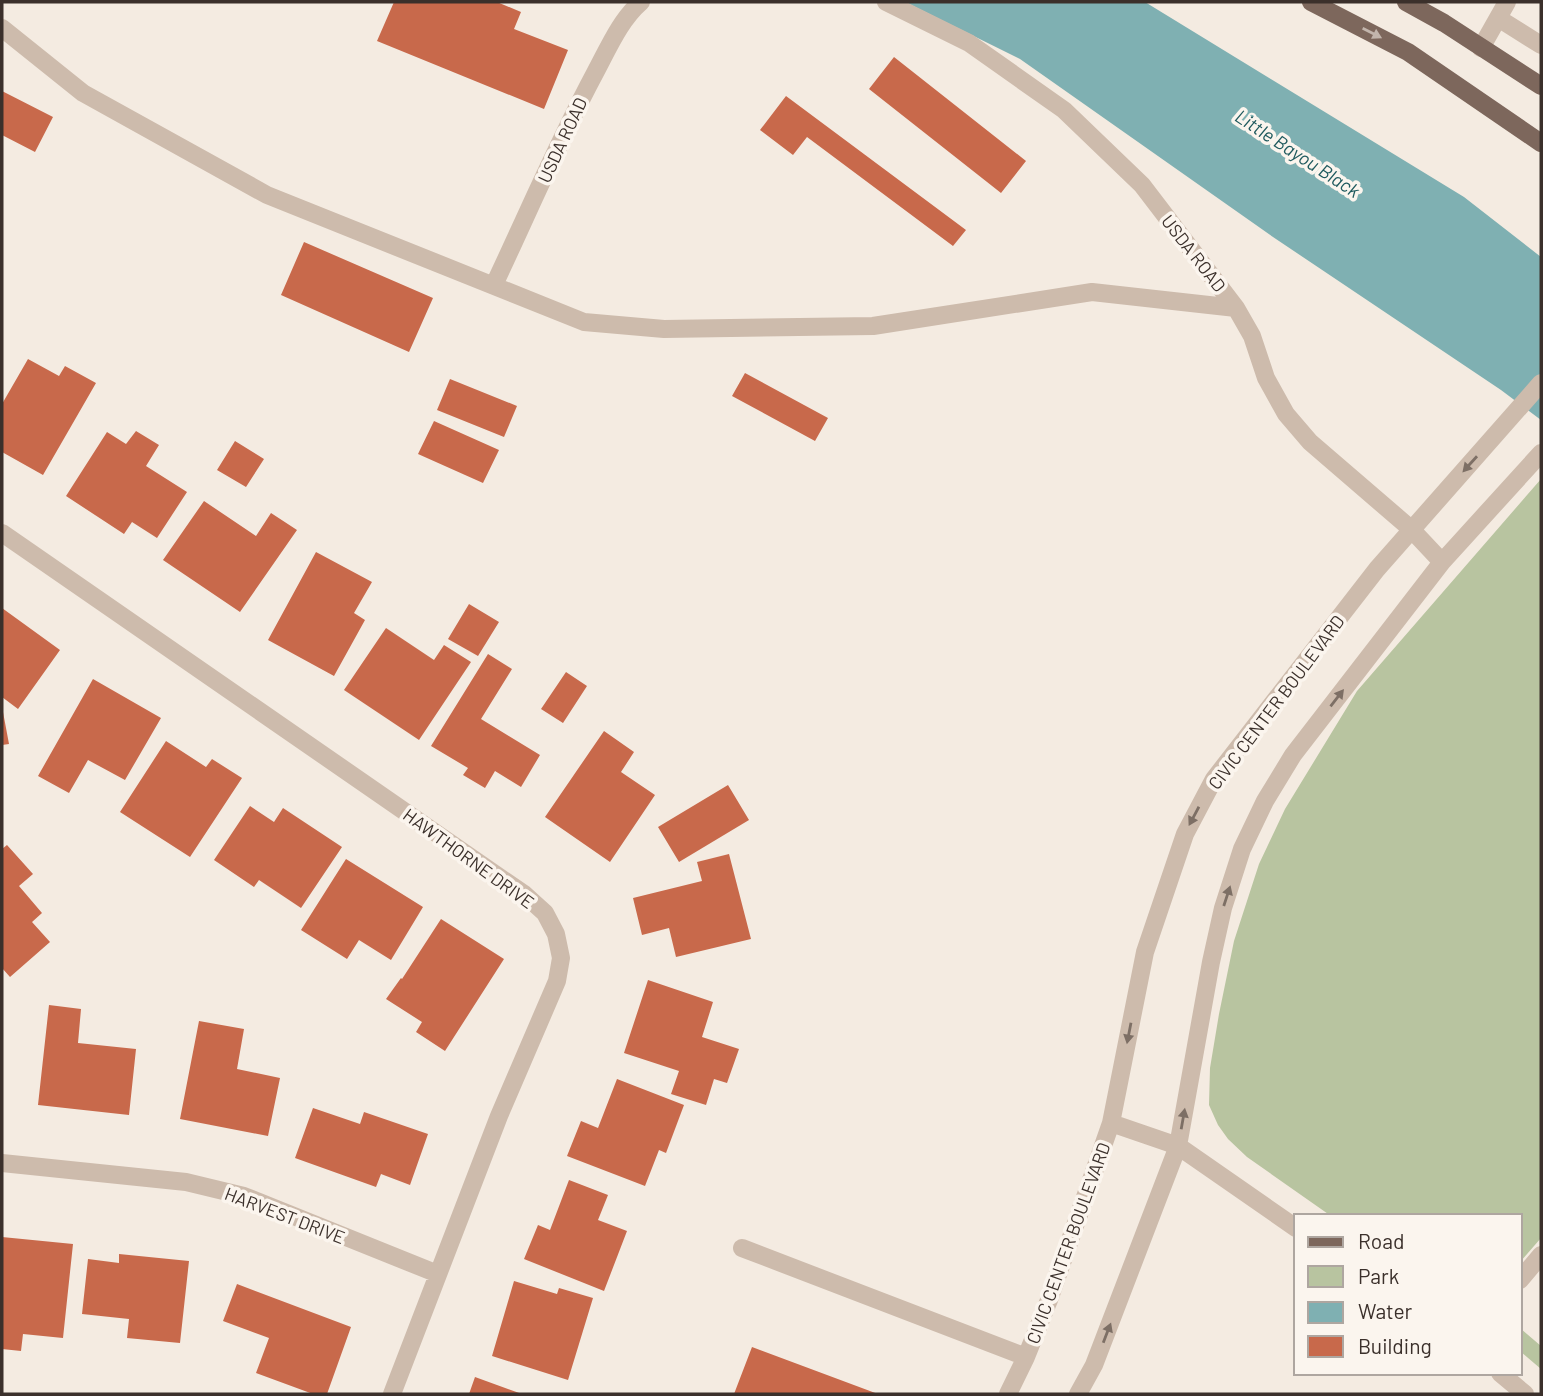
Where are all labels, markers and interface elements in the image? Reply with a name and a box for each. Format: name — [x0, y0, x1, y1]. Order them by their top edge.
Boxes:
one-way arrow — [1362, 27, 1382, 39]
street label: USDA ROAD — [533, 94, 591, 186]
water label: Little Bayou Black — [1231, 104, 1365, 202]
street label: USDA ROAD — [1157, 210, 1231, 296]
one-way arrow — [1462, 455, 1478, 473]
street label: CIVIC CENTER BOULEVARD — [1203, 610, 1349, 794]
one-way arrow — [1329, 690, 1344, 708]
street label: HAWTHORNE DRIVE — [399, 803, 539, 913]
one-way arrow — [1188, 806, 1200, 826]
one-way arrow — [1222, 885, 1233, 906]
one-way arrow — [1123, 1022, 1134, 1044]
one-way arrow — [1178, 1108, 1189, 1130]
street label: CIVIC CENTER BOULEVARD — [1021, 1139, 1115, 1347]
street label: HARVEST DRIVE — [222, 1182, 348, 1248]
legend — [1294, 1214, 1522, 1375]
text: Road — [1358, 1228, 1404, 1253]
text: Park — [1358, 1263, 1399, 1288]
text: Water — [1358, 1298, 1413, 1323]
one-way arrow — [1101, 1322, 1112, 1343]
text: Building — [1358, 1333, 1432, 1358]

